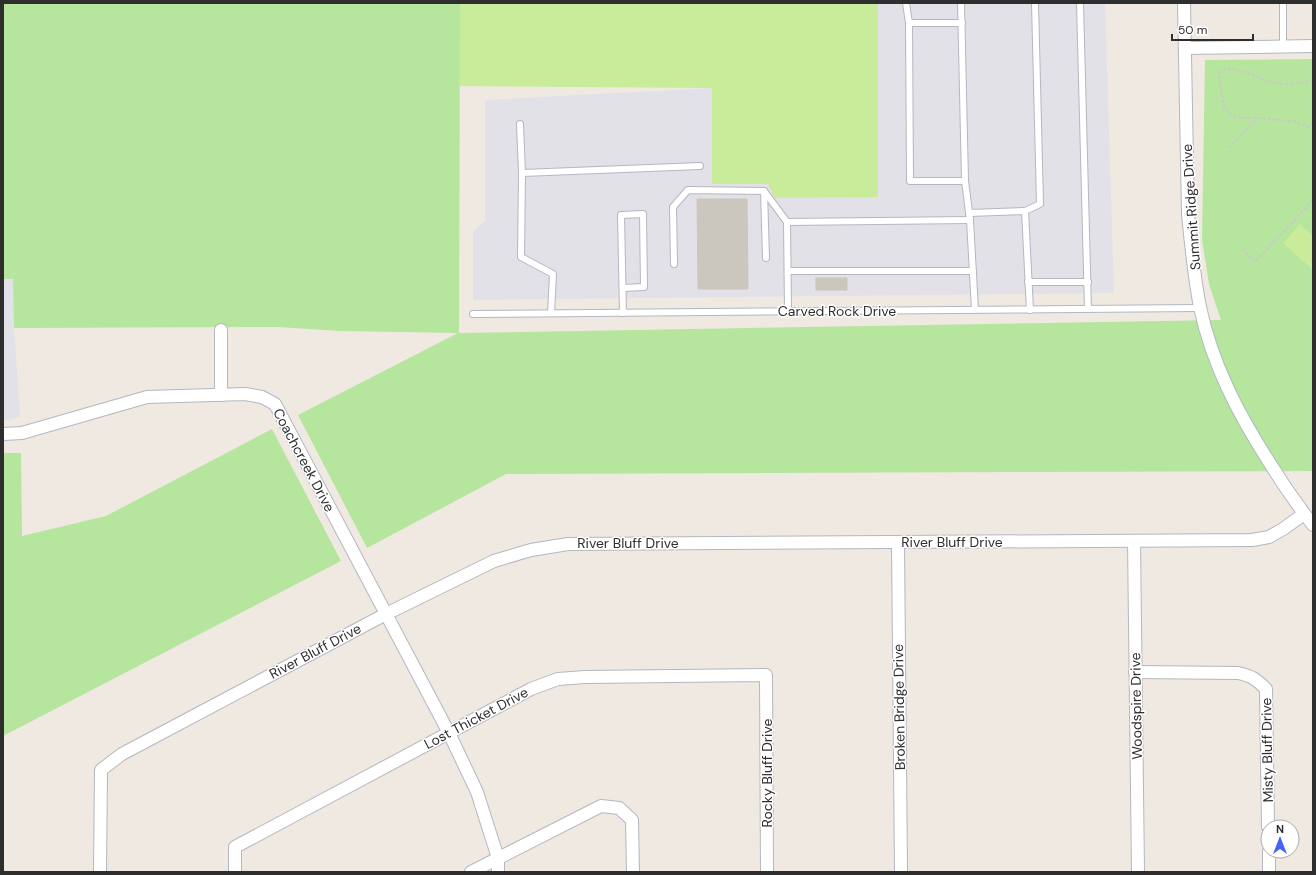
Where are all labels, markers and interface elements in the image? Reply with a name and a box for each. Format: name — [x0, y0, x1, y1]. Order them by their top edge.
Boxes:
scale bar — [1172, 16, 1253, 42]
text: 50 m — [1178, 22, 1207, 38]
street label: Summit Ridge Drive — [1178, 143, 1204, 271]
street label: Carved Rock Drive — [778, 302, 896, 320]
street label: Coachcreek Drive — [269, 405, 339, 515]
street label: River Bluff Drive — [901, 533, 1003, 551]
street label: River Bluff Drive — [577, 534, 679, 552]
street label: River Bluff Drive — [266, 619, 364, 683]
street label: Broken Bridge Drive — [889, 644, 909, 770]
street label: Woodspire Drive — [1126, 652, 1146, 760]
street label: Lost Thicket Drive — [421, 683, 531, 753]
street label: Misty Bluff Drive — [1257, 697, 1277, 803]
street label: Rocky Bluff Drive — [758, 719, 776, 827]
north arrow — [1260, 819, 1300, 859]
text: N — [1276, 822, 1284, 836]

